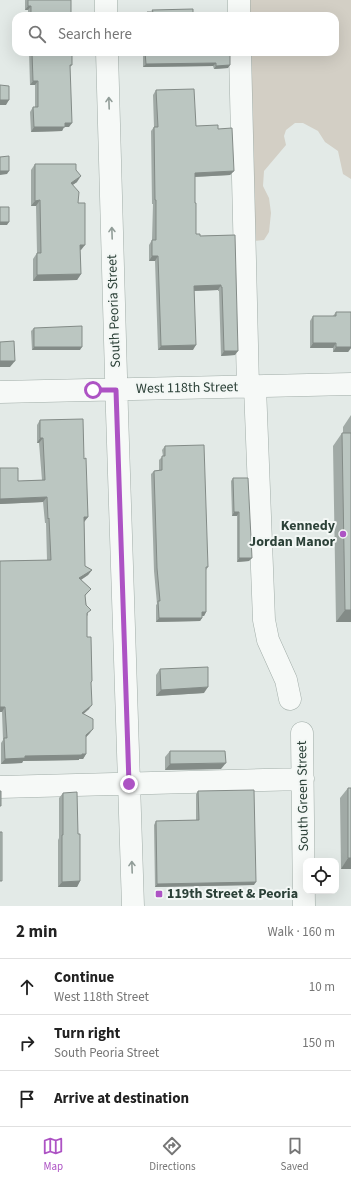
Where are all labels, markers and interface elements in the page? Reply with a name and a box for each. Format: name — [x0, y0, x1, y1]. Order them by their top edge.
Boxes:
search box — [12, 12, 339, 56]
icon: search — [26, 23, 48, 45]
text: Search here — [58, 24, 132, 45]
one-way arrow — [105, 97, 112, 110]
one-way arrow — [108, 227, 116, 240]
street label: South Peoria Street — [102, 254, 126, 368]
street label: West 118th Street — [136, 377, 239, 399]
route start — [84, 381, 102, 399]
place label: Kennedy Jordan Manor — [249, 516, 336, 552]
marker: Kennedy Jordan Manor — [338, 529, 348, 539]
street label: South Green Street — [292, 740, 314, 851]
route end — [120, 775, 138, 793]
map controls — [303, 858, 339, 894]
button: locate — [303, 858, 339, 894]
one-way arrow — [128, 861, 136, 874]
place label: 119th Street & Peoria — [167, 884, 298, 904]
marker: 119th Street & Peoria — [154, 889, 164, 899]
text: 2 min — [16, 920, 57, 944]
text: Walk · 160 m — [267, 923, 335, 941]
text: Continue — [54, 967, 114, 988]
icon: ahead — [16, 976, 38, 998]
text: 10 m — [309, 978, 335, 996]
text: West 118th Street — [54, 988, 149, 1006]
text: Turn right — [54, 1023, 120, 1044]
icon: right — [16, 1032, 38, 1054]
text: 150 m — [302, 1034, 335, 1052]
text: South Peoria Street — [54, 1044, 159, 1062]
icon: arrive — [16, 1088, 38, 1110]
text: Arrive at destination — [54, 1088, 189, 1109]
tab: Map — [42, 1135, 64, 1174]
tab: Directions — [149, 1135, 196, 1174]
tab: Saved — [281, 1135, 309, 1174]

